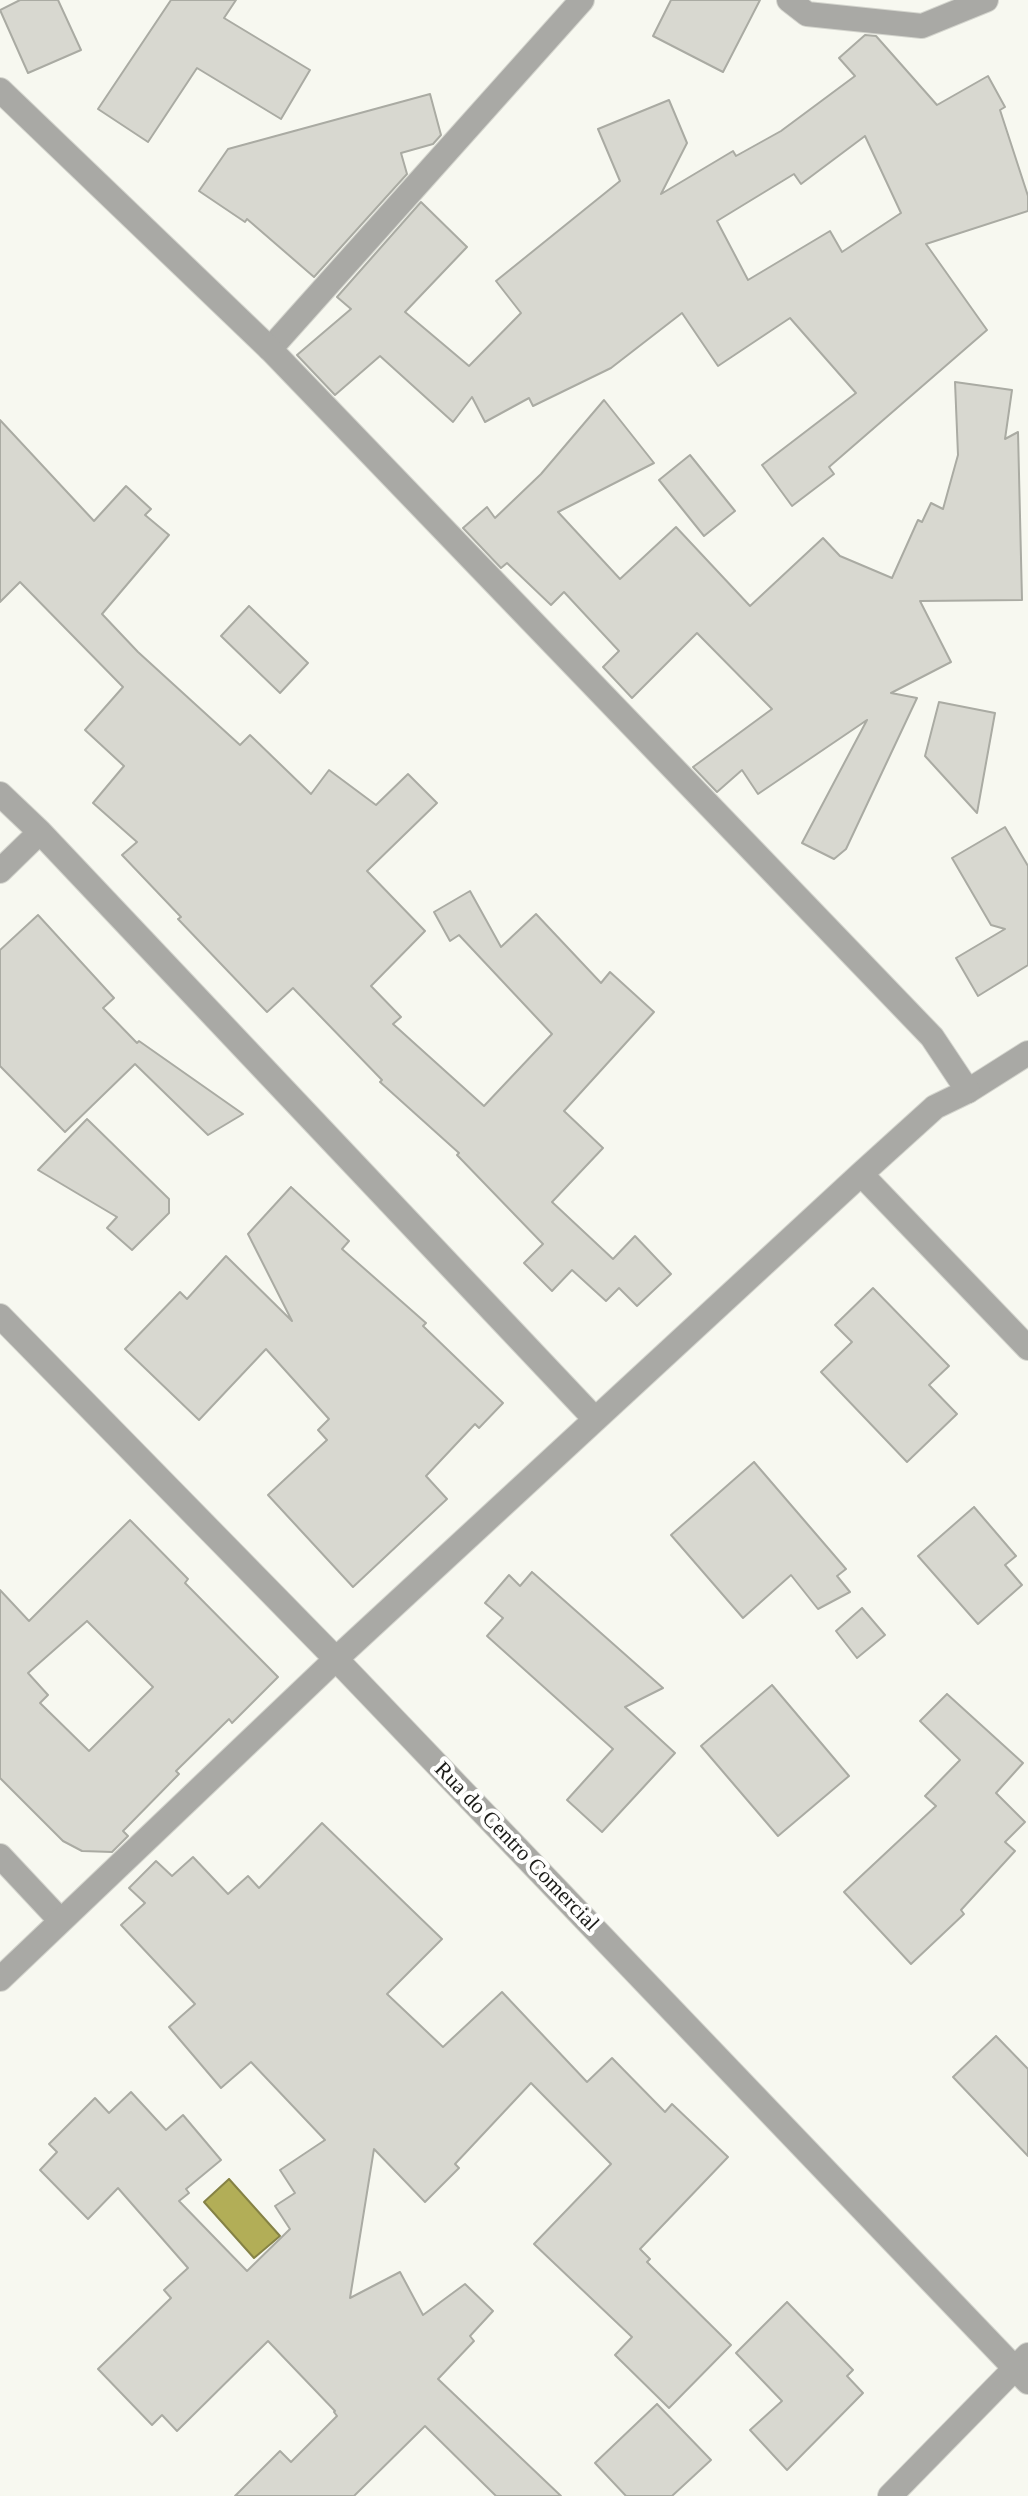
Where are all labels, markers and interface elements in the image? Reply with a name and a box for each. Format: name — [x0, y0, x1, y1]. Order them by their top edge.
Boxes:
street label: Rua do Centro Comercial — [428, 1757, 604, 1937]

